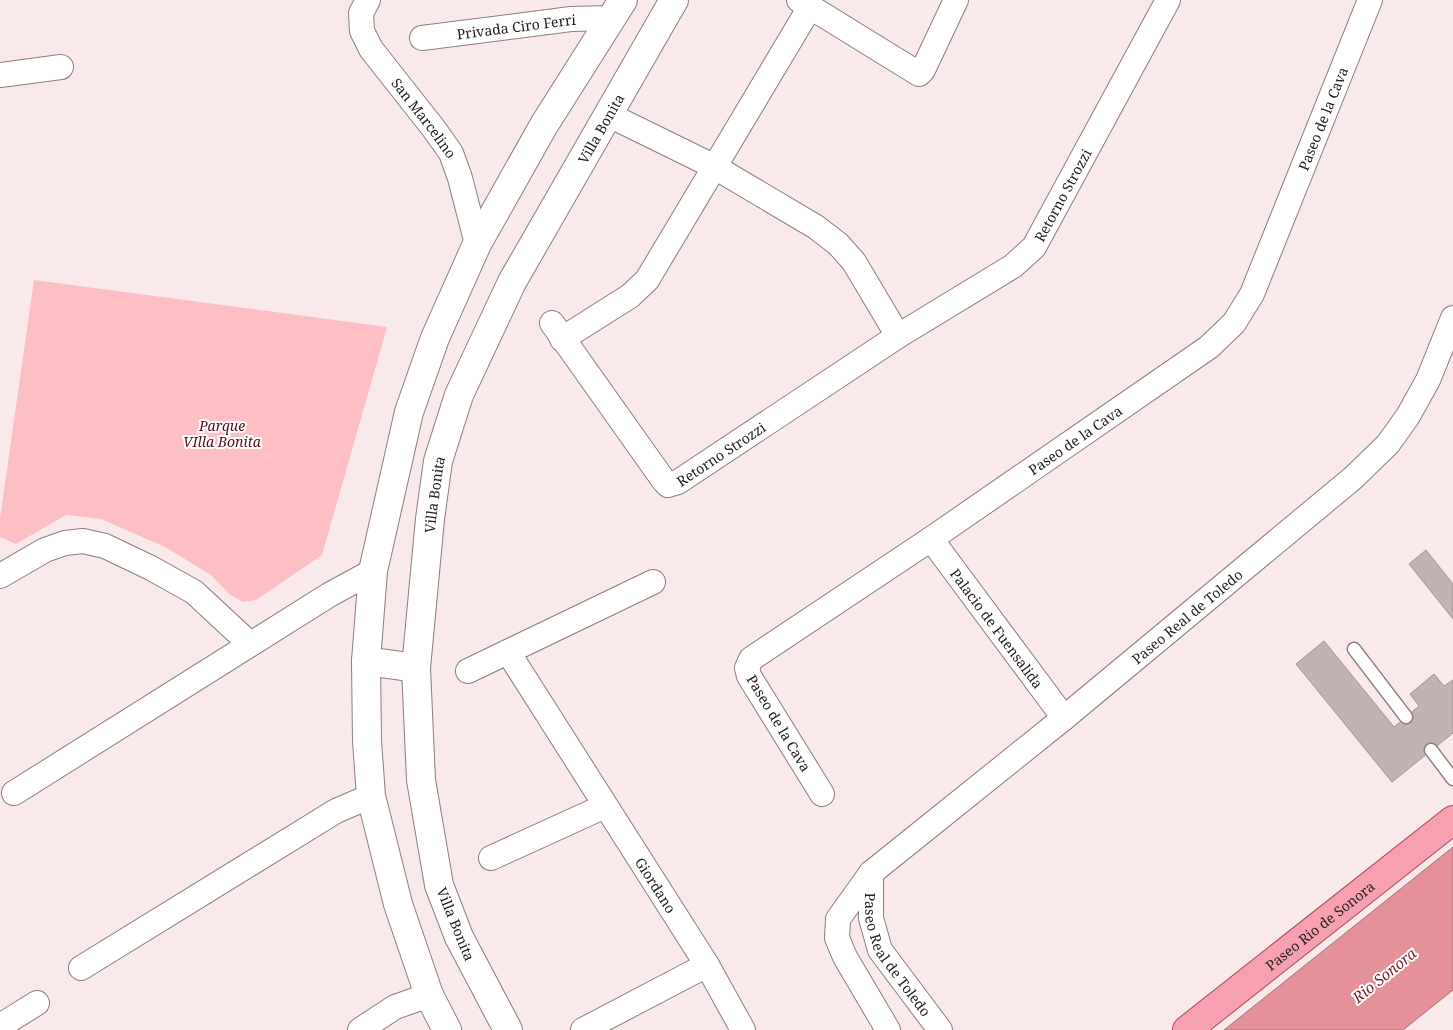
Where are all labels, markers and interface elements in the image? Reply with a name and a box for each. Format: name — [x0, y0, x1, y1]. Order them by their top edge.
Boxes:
street label: Privada Ciro Ferri — [456, 9, 577, 43]
street label: Paseo de la Cava — [1293, 64, 1352, 173]
street label: San Marcelino — [388, 74, 461, 162]
street label: Villa Bonita — [573, 90, 628, 167]
street label: Retorno Strozzi — [1029, 145, 1095, 245]
street label: Paseo de la Cava — [1024, 401, 1126, 479]
park label: Parque VIlla Bonita — [183, 416, 262, 451]
street label: Retorno Strozzi — [672, 417, 769, 490]
street label: Villa Bonita — [419, 453, 449, 534]
street label: Palacio de Fuensalida — [946, 564, 1048, 692]
street label: Paseo Real de Toledo — [1127, 564, 1246, 668]
street label: Paseo de la Cava — [743, 671, 816, 775]
street label: Giordano — [631, 853, 681, 916]
street label: Paseo Rio de Sonora — [1261, 876, 1378, 974]
street label: Villa Bonita — [433, 884, 479, 964]
street label: Paseo Real de Toledo — [861, 893, 936, 1020]
water label: Rio Sonora — [1347, 943, 1420, 1008]

